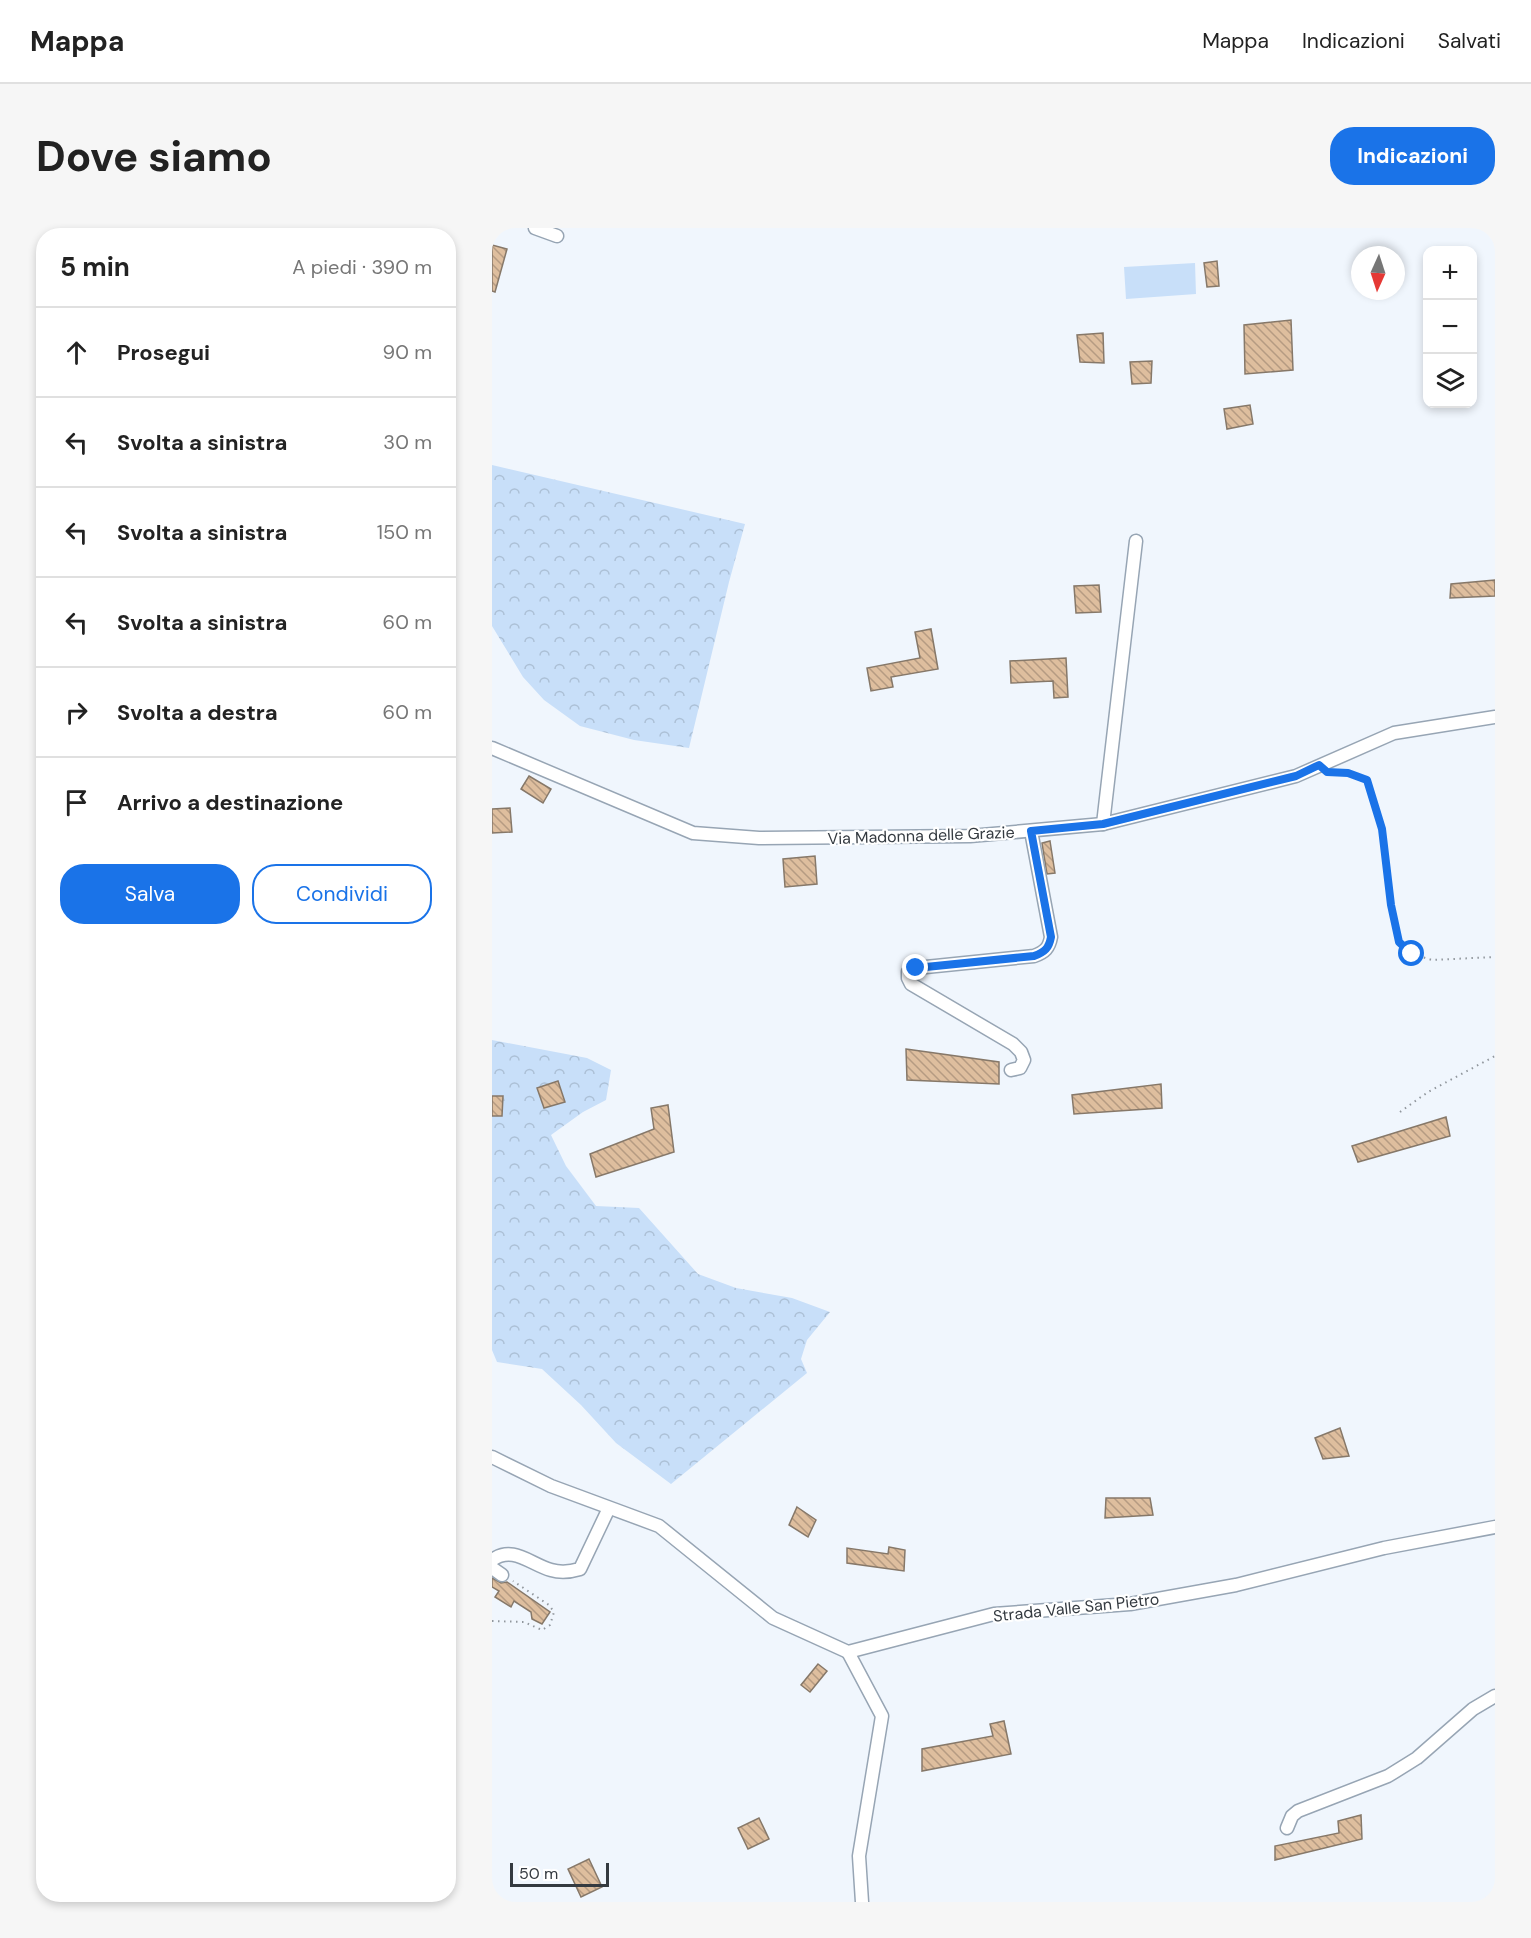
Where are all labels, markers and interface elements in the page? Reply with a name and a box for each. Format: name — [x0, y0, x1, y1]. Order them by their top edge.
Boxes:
text: Mappa — [30, 23, 124, 60]
text: Mappa — [1202, 27, 1269, 55]
text: Indicazioni — [1302, 27, 1405, 55]
text: Salvati — [1438, 27, 1501, 55]
button: Indicazioni — [1330, 127, 1495, 185]
text: Dove siamo — [36, 129, 272, 184]
north arrow — [1351, 246, 1405, 300]
map controls — [1423, 246, 1477, 408]
button: + — [1423, 246, 1477, 300]
text: 5 min — [60, 250, 130, 284]
text: A piedi · 390 m — [292, 254, 432, 280]
button: − — [1423, 300, 1477, 354]
icon: ahead — [60, 336, 93, 369]
text: Prosegui — [117, 338, 210, 367]
text: 90 m — [383, 339, 432, 365]
button: layers — [1423, 354, 1477, 408]
icon: left — [60, 426, 93, 459]
text: Svolta a sinistra — [117, 428, 287, 457]
text: 30 m — [383, 429, 432, 455]
icon: left — [60, 516, 93, 549]
text: Svolta a sinistra — [117, 518, 287, 547]
text: 150 m — [377, 519, 432, 545]
icon: left — [60, 606, 93, 639]
text: Svolta a sinistra — [117, 608, 287, 637]
text: 60 m — [383, 609, 432, 635]
icon: right — [60, 696, 93, 729]
text: Svolta a destra — [117, 698, 278, 727]
text: 60 m — [383, 699, 432, 725]
icon: arrive — [60, 786, 93, 819]
text: Arrivo a destinazione — [117, 788, 343, 817]
street label: Via Madonna delle Grazie — [827, 822, 1015, 849]
button: Salva — [60, 864, 240, 924]
button: Condividi — [252, 864, 432, 924]
route start — [1398, 940, 1424, 966]
route end — [902, 954, 928, 980]
street label: Strada Valle San Pietro — [992, 1588, 1160, 1627]
scale bar — [510, 1860, 609, 1888]
text: 50 m — [519, 1863, 558, 1884]

